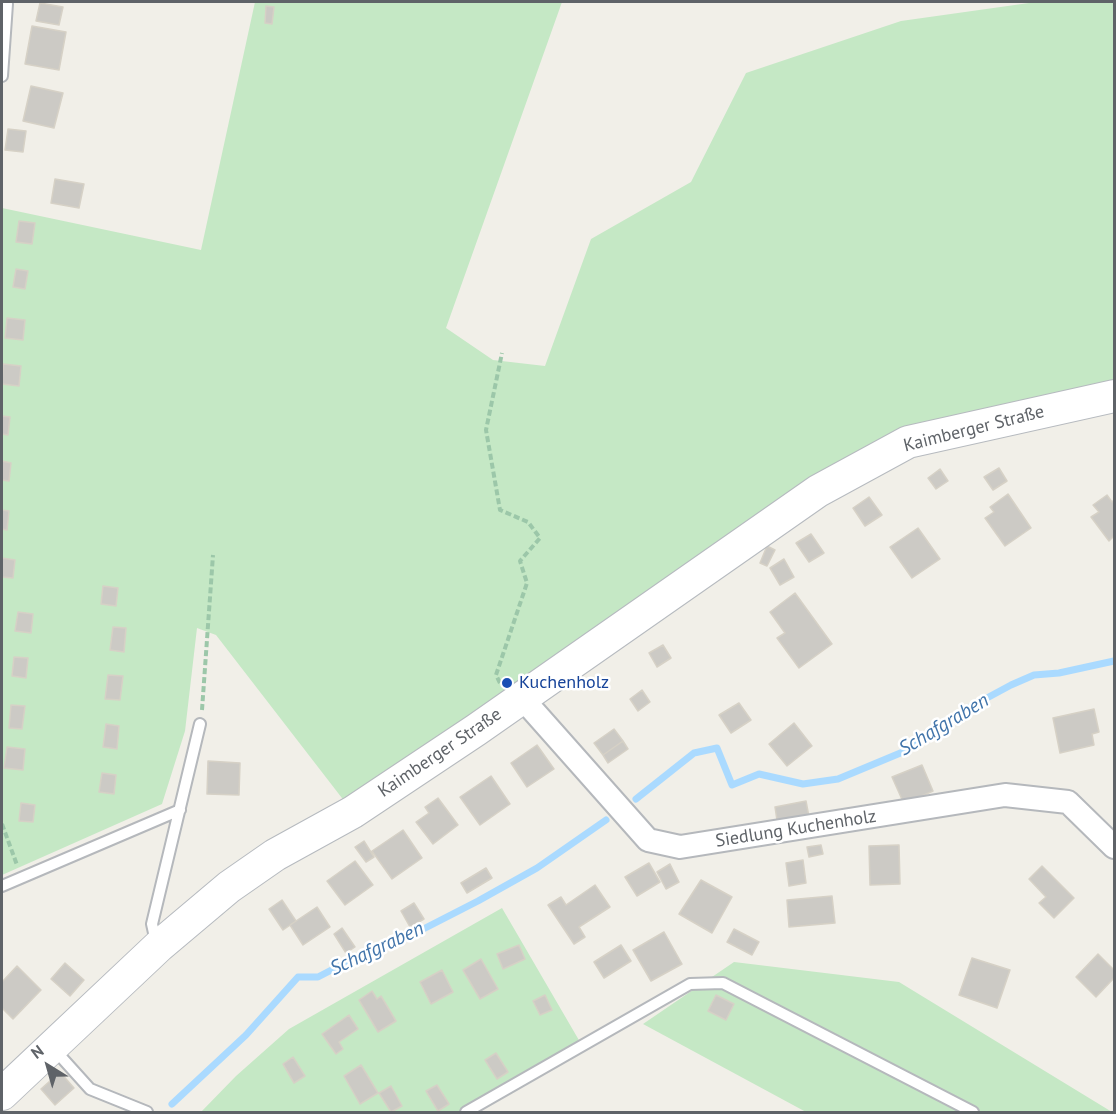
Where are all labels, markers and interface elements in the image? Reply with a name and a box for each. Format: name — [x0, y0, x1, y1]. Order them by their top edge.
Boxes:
street label: Kaimberger Straße — [901, 401, 1047, 457]
place label: Kuchenholz — [519, 672, 609, 694]
marker: Kuchenholz — [500, 676, 514, 690]
water label: Schafgraben — [895, 689, 993, 761]
street label: Kaimberger Straße — [374, 704, 506, 802]
street label: Siedlung Kuchenholz — [714, 806, 878, 852]
water label: Schafgraben — [326, 917, 428, 981]
north arrow — [18, 1036, 78, 1096]
text: N — [27, 1040, 47, 1063]

